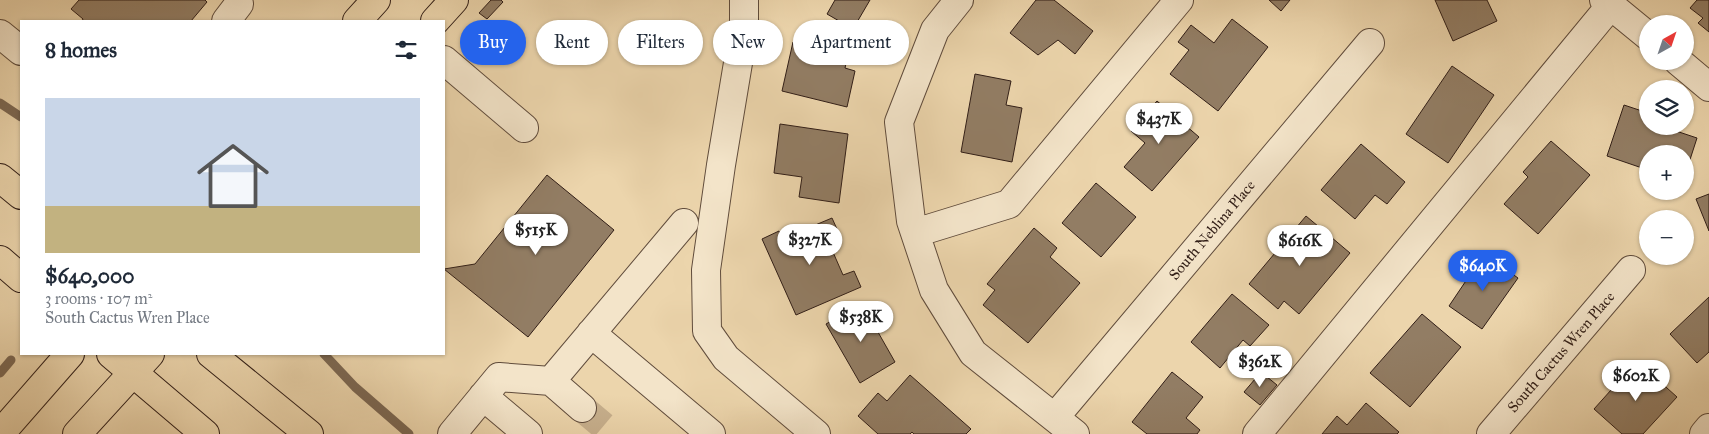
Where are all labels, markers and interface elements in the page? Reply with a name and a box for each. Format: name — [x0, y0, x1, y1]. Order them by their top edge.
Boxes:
north arrow — [1639, 15, 1694, 70]
map controls — [1639, 15, 1694, 265]
chip: Buy — [460, 20, 526, 65]
chip: Rent — [536, 20, 608, 65]
chip: Filters — [618, 20, 703, 65]
chip: New — [713, 20, 783, 65]
chip: Apartment — [793, 20, 909, 65]
icon: filters — [392, 36, 420, 64]
text: 8 homes — [45, 37, 117, 63]
button: layers — [1639, 80, 1694, 135]
pin: $437K — [1124, 102, 1194, 145]
text: $437K — [1137, 109, 1181, 128]
icon: home — [188, 131, 278, 221]
button: + — [1639, 145, 1694, 200]
street label: South Neblina Place — [1165, 177, 1259, 283]
button: − — [1639, 210, 1694, 265]
pin: $515K — [501, 214, 571, 256]
text: $515K — [515, 220, 557, 239]
pin: $327K — [775, 224, 845, 266]
pin: $616K — [1265, 224, 1335, 267]
text: $327K — [788, 230, 832, 249]
text: $616K — [1278, 231, 1322, 250]
pin: $640K — [1448, 250, 1518, 292]
text: $640K — [1459, 256, 1507, 275]
text: $640,000 — [45, 263, 134, 289]
street label: South Cactus Wren Place — [1504, 288, 1618, 416]
text: 3 rooms · 107 m² — [45, 289, 152, 308]
pin: $538K — [826, 300, 896, 343]
text: $538K — [839, 307, 883, 326]
text: South Cactus Wren Place — [45, 308, 210, 327]
pin: $362K — [1225, 346, 1295, 388]
text: $362K — [1238, 352, 1282, 371]
pin: $602K — [1601, 360, 1671, 402]
text: $602K — [1613, 366, 1659, 385]

